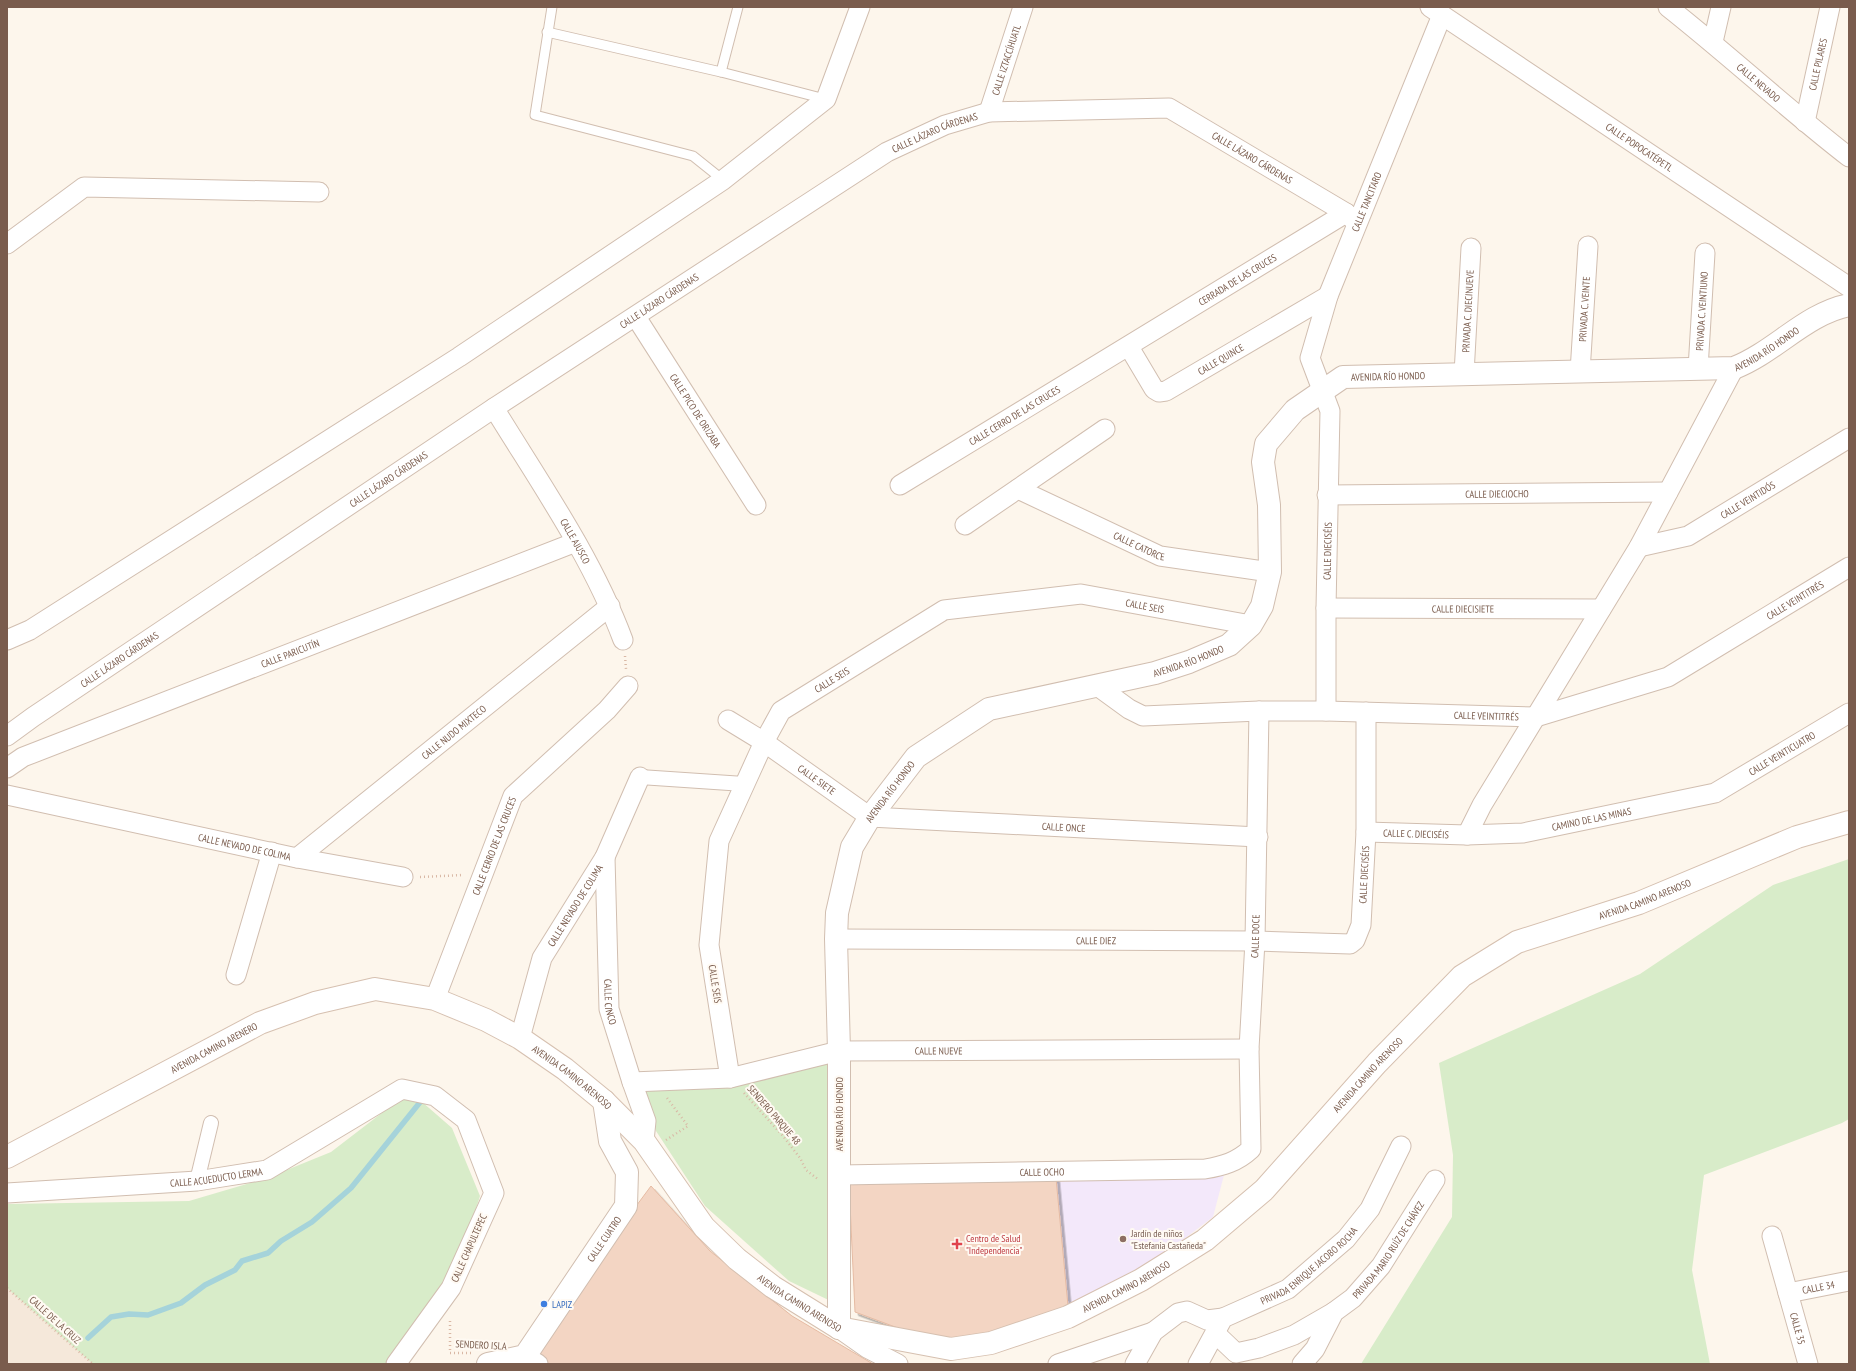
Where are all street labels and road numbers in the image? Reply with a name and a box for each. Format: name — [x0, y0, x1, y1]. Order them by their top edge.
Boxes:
street label: CALLE IZTACCÍHUATL — [988, 22, 1024, 97]
street label: CALLE PILARES — [1806, 37, 1830, 92]
street label: CALLE NEVADO — [1734, 60, 1784, 105]
street label: CALLE LÁZARO CÁRDENAS — [890, 109, 979, 155]
street label: CALLE POPOCATÉPETL — [1603, 120, 1676, 175]
street label: CALLE LÁZARO CÁRDENAS — [1210, 128, 1295, 186]
street label: CALLE TANCITARO — [1348, 170, 1384, 233]
street label: CERRADA DE LAS CRUCES — [1196, 251, 1279, 308]
street label: PRIVADA C. DIECINUEVE — [1459, 269, 1476, 353]
street label: CALLE LÁZARO CÁRDENAS — [617, 270, 701, 331]
street label: PRIVADA C. VEINTIUNO — [1693, 271, 1710, 351]
street label: PRIVADA C. VEINTE — [1575, 276, 1593, 342]
street label: AVENIDA RÍO HONDO — [1732, 323, 1802, 374]
street label: CALLE QUINCE — [1195, 340, 1246, 378]
street label: AVENIDA RÍO HONDO — [1351, 369, 1426, 383]
street label: CALLE PICO DE ORIZABA — [667, 371, 724, 450]
street label: CALLE CERRO DE LAS CRUCES — [966, 382, 1062, 448]
street label: CALLE LÁZARO CÁRDENAS — [347, 448, 430, 510]
street label: CALLE VEINTIDÓS — [1718, 478, 1778, 521]
street label: CALLE DIECIOCHO — [1465, 487, 1529, 500]
street label: CALLE AJUSCO — [557, 516, 594, 566]
street label: CALLE DIECISÉIS — [1320, 522, 1334, 580]
street label: CALLE CATORCE — [1111, 528, 1166, 563]
street label: CALLE VEINTITRÉS — [1764, 577, 1826, 622]
street label: CALLE SEIS — [1125, 596, 1165, 616]
street label: CALLE DIECISIETE — [1432, 602, 1494, 615]
street label: CALLE LÁZARO CÁRDENAS — [78, 628, 161, 690]
street label: CALLE PARICUTÍN — [259, 636, 321, 670]
street label: AVENIDA RÍO HONDO — [1151, 641, 1226, 680]
street label: CALLE SEIS — [812, 664, 852, 695]
street label: CALLE NUDO MIXTECO — [419, 702, 489, 762]
street label: CALLE VEINTITRÉS — [1454, 708, 1519, 723]
street label: CALLE VEINTICUATRO — [1746, 728, 1818, 778]
street label: AVENIDA RÍO HONDO — [862, 758, 918, 825]
street label: CALLE SIETE — [795, 762, 838, 797]
street label: CALLE CERRO DE LAS CRUCES — [469, 795, 519, 897]
street label: CAMINO DE LAS MINAS — [1550, 804, 1632, 833]
street label: CALLE ONCE — [1042, 819, 1086, 835]
street label: CALLE C. DIECISÉIS — [1383, 826, 1449, 841]
street label: CALLE NEVADO DE COLIMA — [197, 830, 292, 863]
street label: CALLE DIECISÉIS — [1356, 845, 1372, 904]
street label: CALLE NEVADO DE COLIMA — [544, 862, 605, 949]
street label: AVENIDA CAMINO ARENOSO — [1597, 875, 1693, 922]
street label: CALLE DOCE — [1248, 914, 1262, 958]
street label: CALLE DIEZ — [1076, 934, 1117, 947]
street label: CALLE SEIS — [706, 964, 724, 1004]
street label: CALLE CINCO — [602, 979, 620, 1027]
street label: AVENIDA CAMINO ARENERO — [168, 1019, 260, 1076]
street label: AVENIDA CAMINO ARENOSO — [1330, 1034, 1406, 1115]
street label: AVENIDA CAMINO ARENOSO — [530, 1042, 615, 1112]
street label: CALLE NUEVE — [915, 1044, 962, 1057]
street label: AVENIDA RÍO HONDO — [833, 1076, 846, 1151]
street label: SENDERO PARQUE 48 — [745, 1082, 803, 1148]
street label: CALLE ACUEDUCTO LERMA — [170, 1164, 264, 1189]
street label: CALLE OCHO — [1019, 1165, 1065, 1179]
street label: PRIVADA MARIO RUÍZ DE CHÁVEZ — [1349, 1198, 1427, 1301]
street label: CALLE CHAPULTEPEC — [448, 1211, 490, 1284]
street label: CALLE CUATRO — [584, 1213, 624, 1264]
street label: PRIVADA ENRIQUE JACOBO ROCHA — [1258, 1224, 1360, 1307]
street label: AVENIDA CAMINO ARENOSO — [1080, 1257, 1173, 1315]
street label: AVENIDA CAMINO ARENOSO — [755, 1271, 845, 1335]
street label: CALLE 34 — [1801, 1277, 1836, 1297]
street label: CALLE DE LA CRUZ — [26, 1293, 84, 1347]
street label: CALLE 35 — [1787, 1311, 1809, 1346]
street label: SENDERO ISLA — [455, 1337, 507, 1353]

